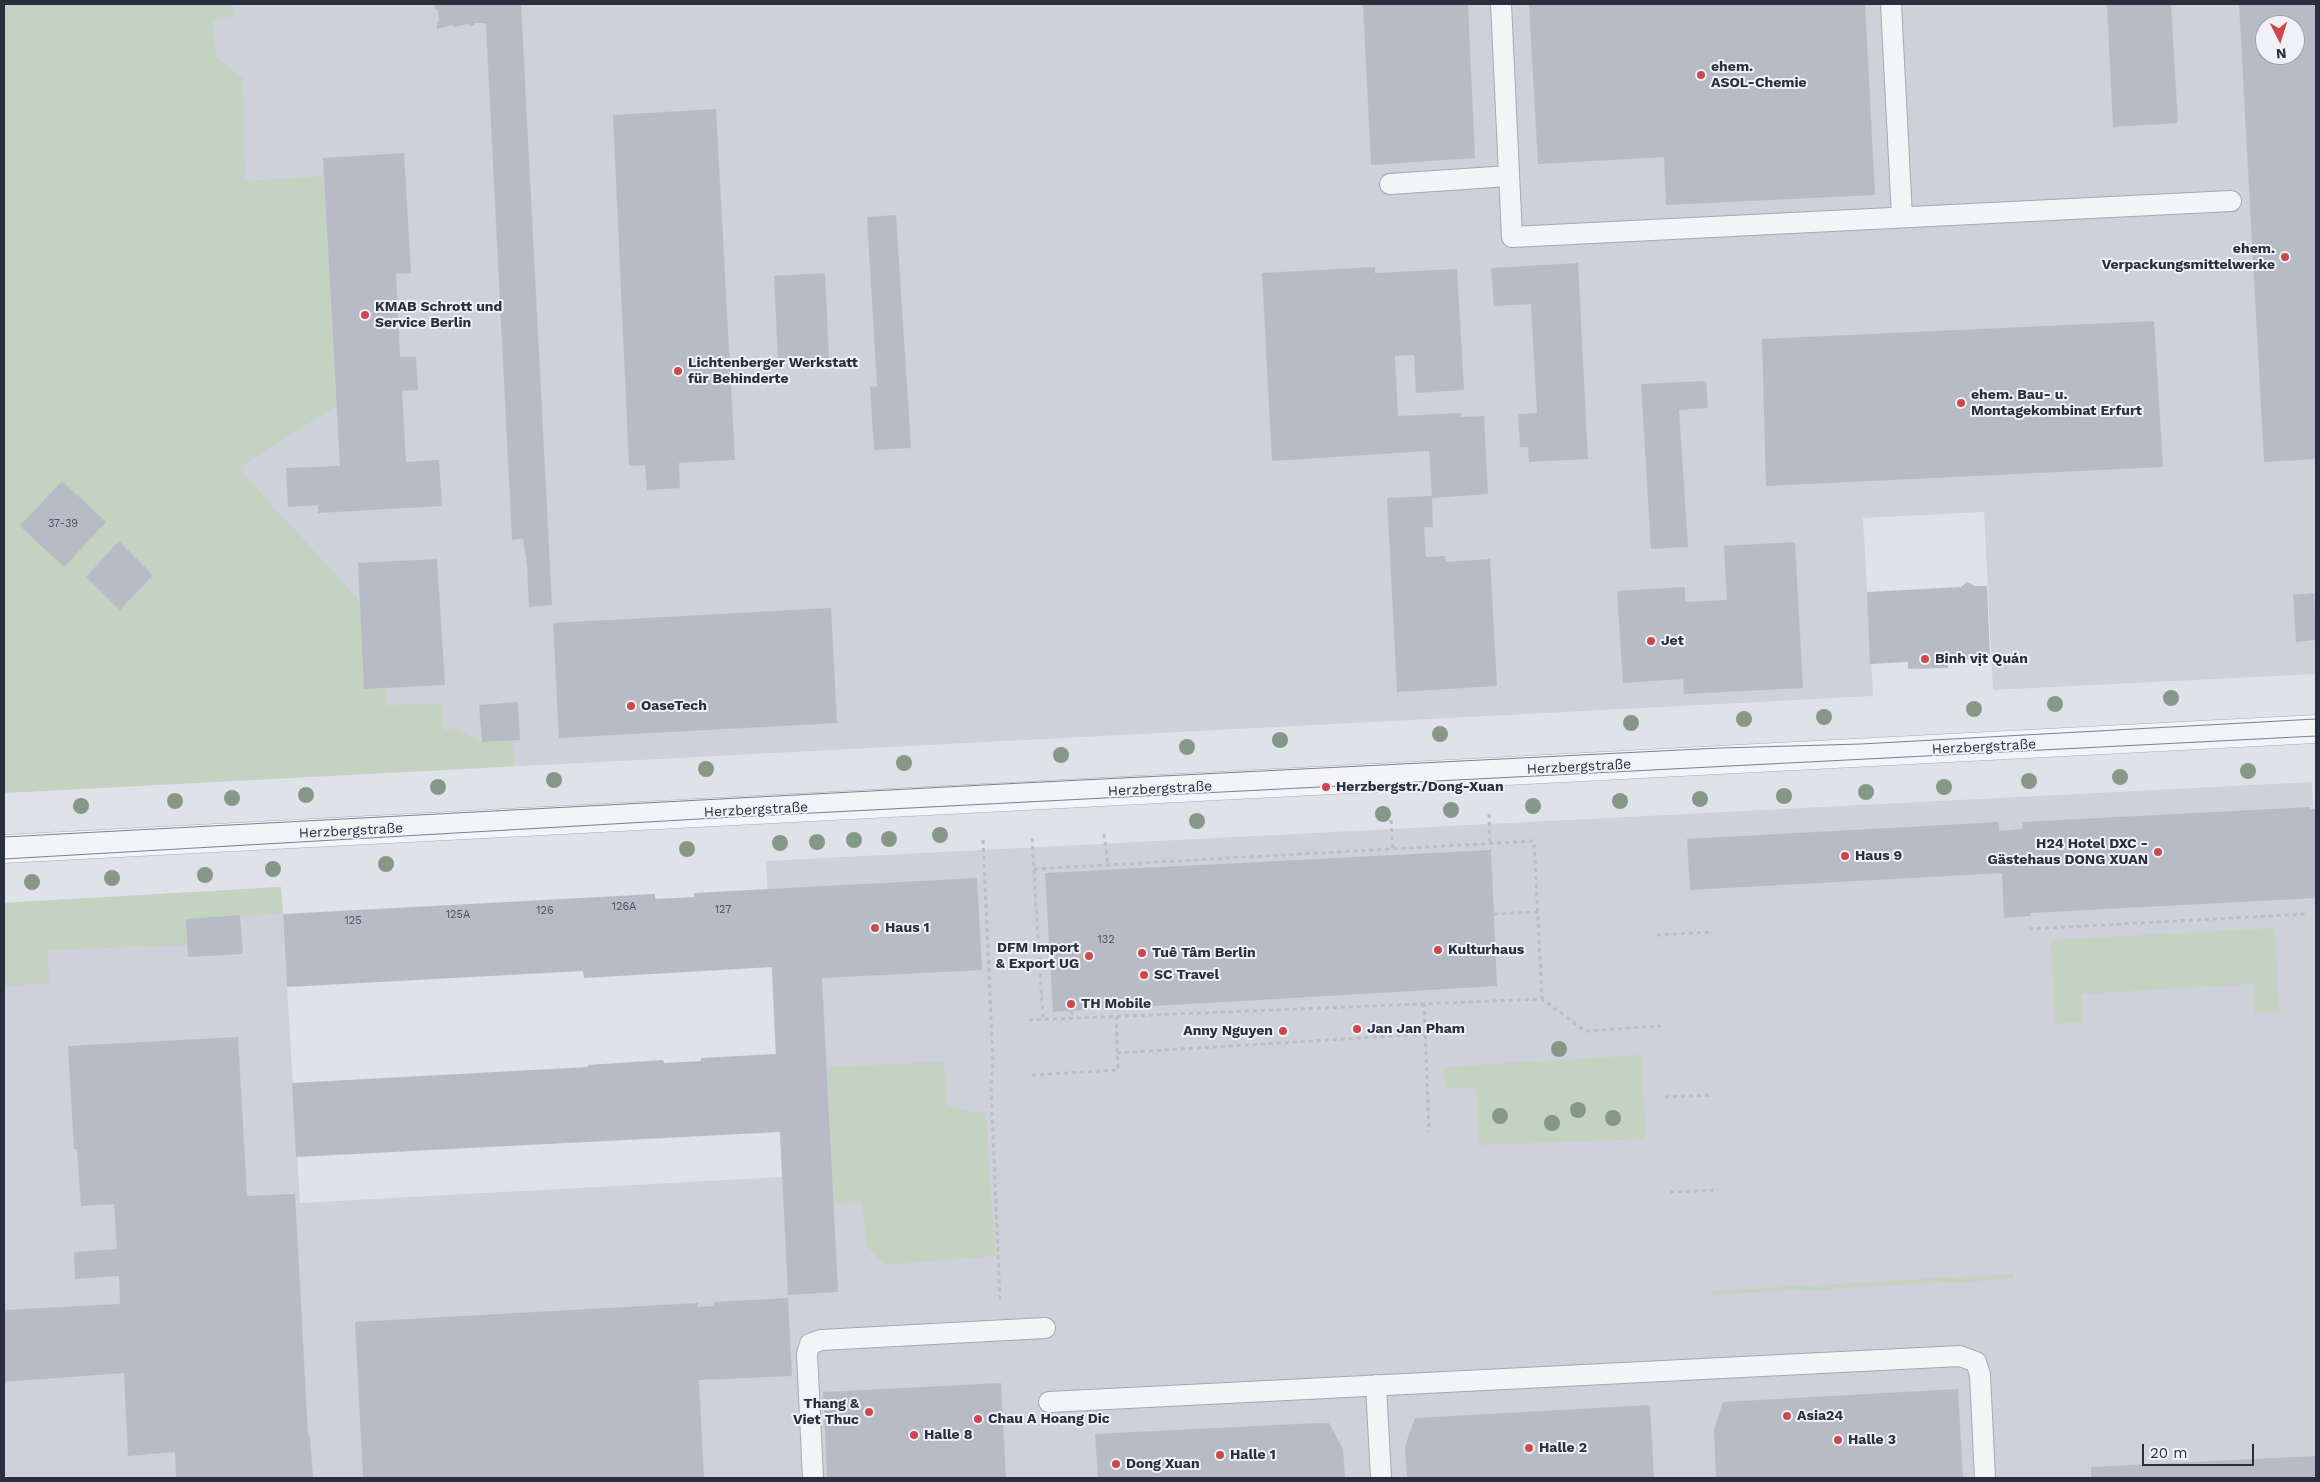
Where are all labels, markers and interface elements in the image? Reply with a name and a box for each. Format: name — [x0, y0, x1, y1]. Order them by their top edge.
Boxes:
north arrow — [2255, 15, 2305, 65]
text: N — [2275, 46, 2287, 62]
place label: ehem. ASOL-Chemie — [1711, 59, 1807, 92]
marker: ehem. ASOL-Chemie — [1695, 69, 1707, 81]
place label: ehem. Verpackungsmittelwerke — [2102, 241, 2275, 274]
marker: ehem. Verpackungsmittelwerke — [2279, 251, 2291, 263]
place label: KMAB Schrott und Service Berlin — [375, 299, 502, 332]
marker: KMAB Schrott und Service Berlin — [359, 309, 371, 321]
place label: Lichtenberger Werkstatt für Behinderte — [688, 355, 858, 388]
marker: Lichtenberger Werkstatt für Behinderte — [672, 365, 684, 377]
place label: ehem. Bau- u. Montagekombinat Erfurt — [1971, 387, 2142, 420]
marker: ehem. Bau- u. Montagekombinat Erfurt — [1955, 397, 1967, 409]
house number: 37-39 — [48, 517, 78, 531]
place label: Jet — [1661, 633, 1684, 649]
marker: Jet — [1645, 635, 1657, 647]
place label: Binh vịt Quán — [1935, 651, 2028, 667]
marker: Binh vịt Quán — [1919, 653, 1931, 665]
place label: OaseTech — [641, 698, 707, 714]
marker: OaseTech — [625, 700, 637, 712]
street label: Herzbergstraße — [1931, 736, 2037, 758]
street label: Herzbergstraße — [1526, 756, 1632, 778]
street label: Herzbergstraße — [1107, 778, 1213, 800]
place label: Herzbergstr./Dong-Xuan — [1336, 779, 1504, 795]
marker: Herzbergstr./Dong-Xuan — [1320, 781, 1332, 793]
street label: Herzbergstraße — [703, 799, 809, 821]
street label: Herzbergstraße — [298, 820, 404, 842]
place label: H24 Hotel DXC - Gästehaus DONG XUAN — [1988, 836, 2148, 869]
marker: H24 Hotel DXC - Gästehaus DONG XUAN — [2152, 846, 2164, 858]
place label: Haus 9 — [1855, 848, 1902, 864]
marker: Haus 9 — [1839, 850, 1851, 862]
house number: 126A — [612, 900, 636, 914]
house number: 127 — [715, 903, 731, 917]
house number: 126 — [536, 904, 554, 918]
house number: 125A — [446, 908, 470, 922]
house number: 125 — [344, 914, 362, 928]
place label: Haus 1 — [885, 920, 930, 936]
marker: Haus 1 — [869, 922, 881, 934]
house number: 132 — [1097, 933, 1115, 947]
place label: DFM Import & Export UG — [996, 940, 1079, 972]
place label: Kulturhaus — [1448, 942, 1524, 958]
marker: Kulturhaus — [1432, 944, 1444, 956]
place label: Tuê Tâm Berlin — [1152, 945, 1256, 961]
marker: Tuê Tâm Berlin — [1136, 947, 1148, 959]
marker: DFM Import & Export UG — [1083, 950, 1095, 962]
place label: SC Travel — [1154, 967, 1219, 983]
marker: SC Travel — [1138, 969, 1150, 981]
place label: TH Mobile — [1081, 996, 1151, 1012]
marker: TH Mobile — [1065, 998, 1077, 1010]
place label: Jan Jan Pham — [1367, 1021, 1465, 1037]
place label: Anny Nguyen — [1183, 1023, 1273, 1039]
marker: Jan Jan Pham — [1351, 1023, 1363, 1035]
marker: Anny Nguyen — [1277, 1025, 1289, 1037]
place label: Thang & Viet Thuc — [793, 1396, 859, 1428]
marker: Thang & Viet Thuc — [863, 1406, 875, 1418]
place label: Asia24 — [1797, 1408, 1843, 1424]
marker: Asia24 — [1781, 1410, 1793, 1422]
place label: Chau A Hoang Dic — [988, 1411, 1110, 1427]
marker: Chau A Hoang Dic — [972, 1413, 984, 1425]
place label: Halle 8 — [924, 1427, 973, 1443]
marker: Halle 8 — [908, 1429, 920, 1441]
place label: Halle 3 — [1848, 1432, 1896, 1448]
marker: Halle 3 — [1832, 1434, 1844, 1446]
scale bar — [2145, 1434, 2258, 1466]
place label: Halle 2 — [1539, 1440, 1587, 1456]
marker: Halle 2 — [1523, 1442, 1535, 1454]
text: 20 m — [2150, 1444, 2188, 1462]
place label: Halle 1 — [1230, 1447, 1276, 1463]
marker: Halle 1 — [1214, 1449, 1226, 1461]
place label: Dong Xuan — [1126, 1456, 1200, 1472]
marker: Dong Xuan — [1110, 1458, 1122, 1470]

